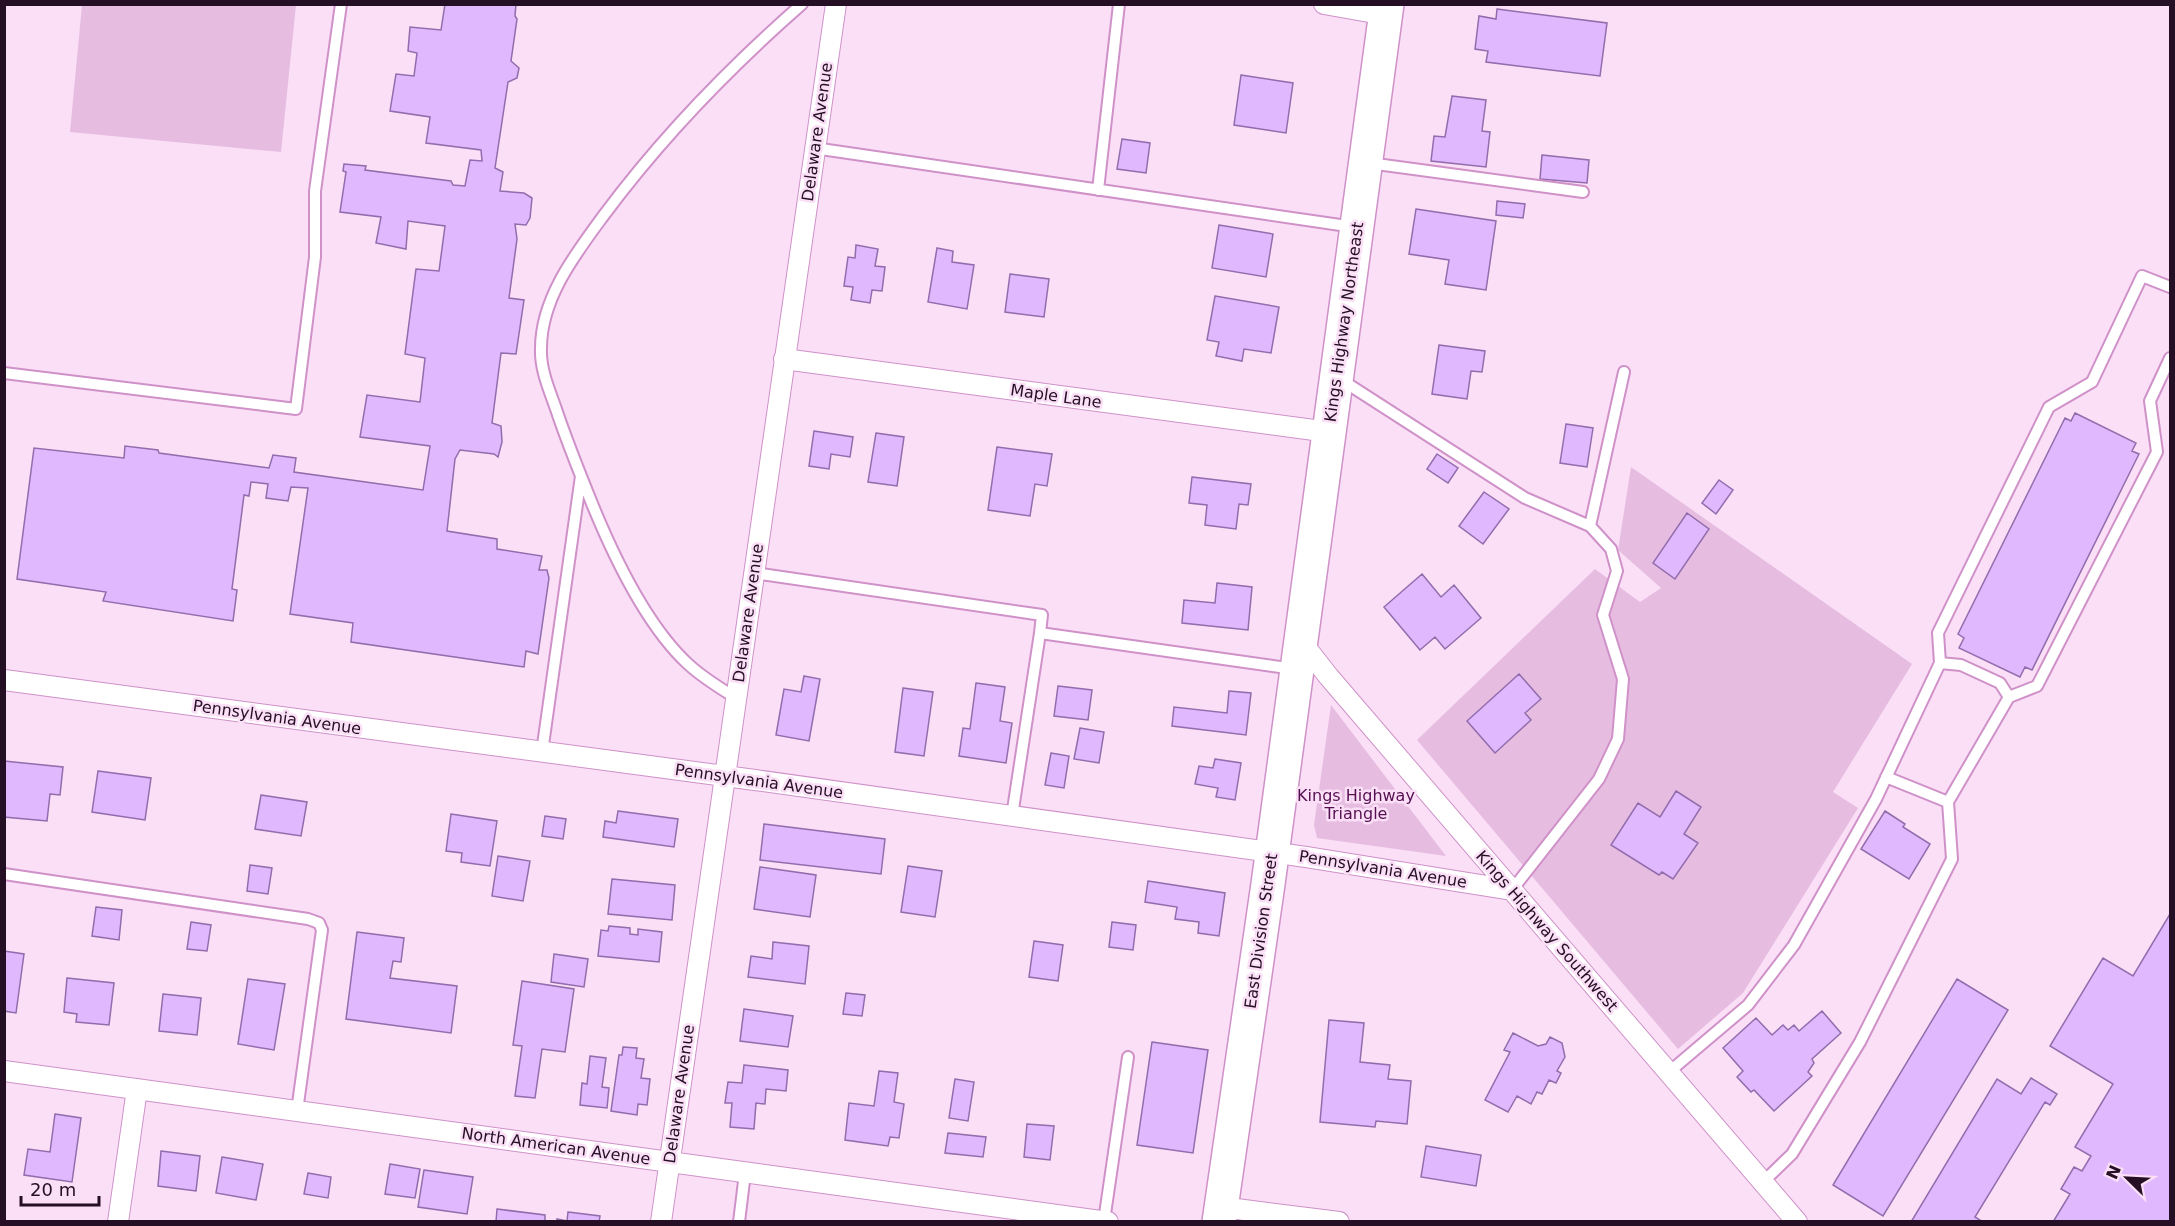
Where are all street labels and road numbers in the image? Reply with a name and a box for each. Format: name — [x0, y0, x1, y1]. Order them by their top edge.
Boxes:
street label: Delaware Avenue — [798, 61, 836, 203]
street label: Kings Highway Northeast — [1321, 221, 1367, 423]
street label: Maple Lane — [1009, 380, 1103, 412]
street label: Delaware Avenue — [729, 542, 767, 684]
street label: Pennsylvania Avenue — [192, 696, 362, 738]
street label: Pennsylvania Avenue — [674, 760, 844, 802]
street label: Pennsylvania Avenue — [1298, 846, 1468, 892]
street label: Kings Highway Southwest — [1472, 847, 1622, 1015]
street label: East Division Street — [1241, 852, 1281, 1010]
street label: Delaware Avenue — [660, 1023, 698, 1165]
street label: North American Avenue — [460, 1123, 652, 1169]

